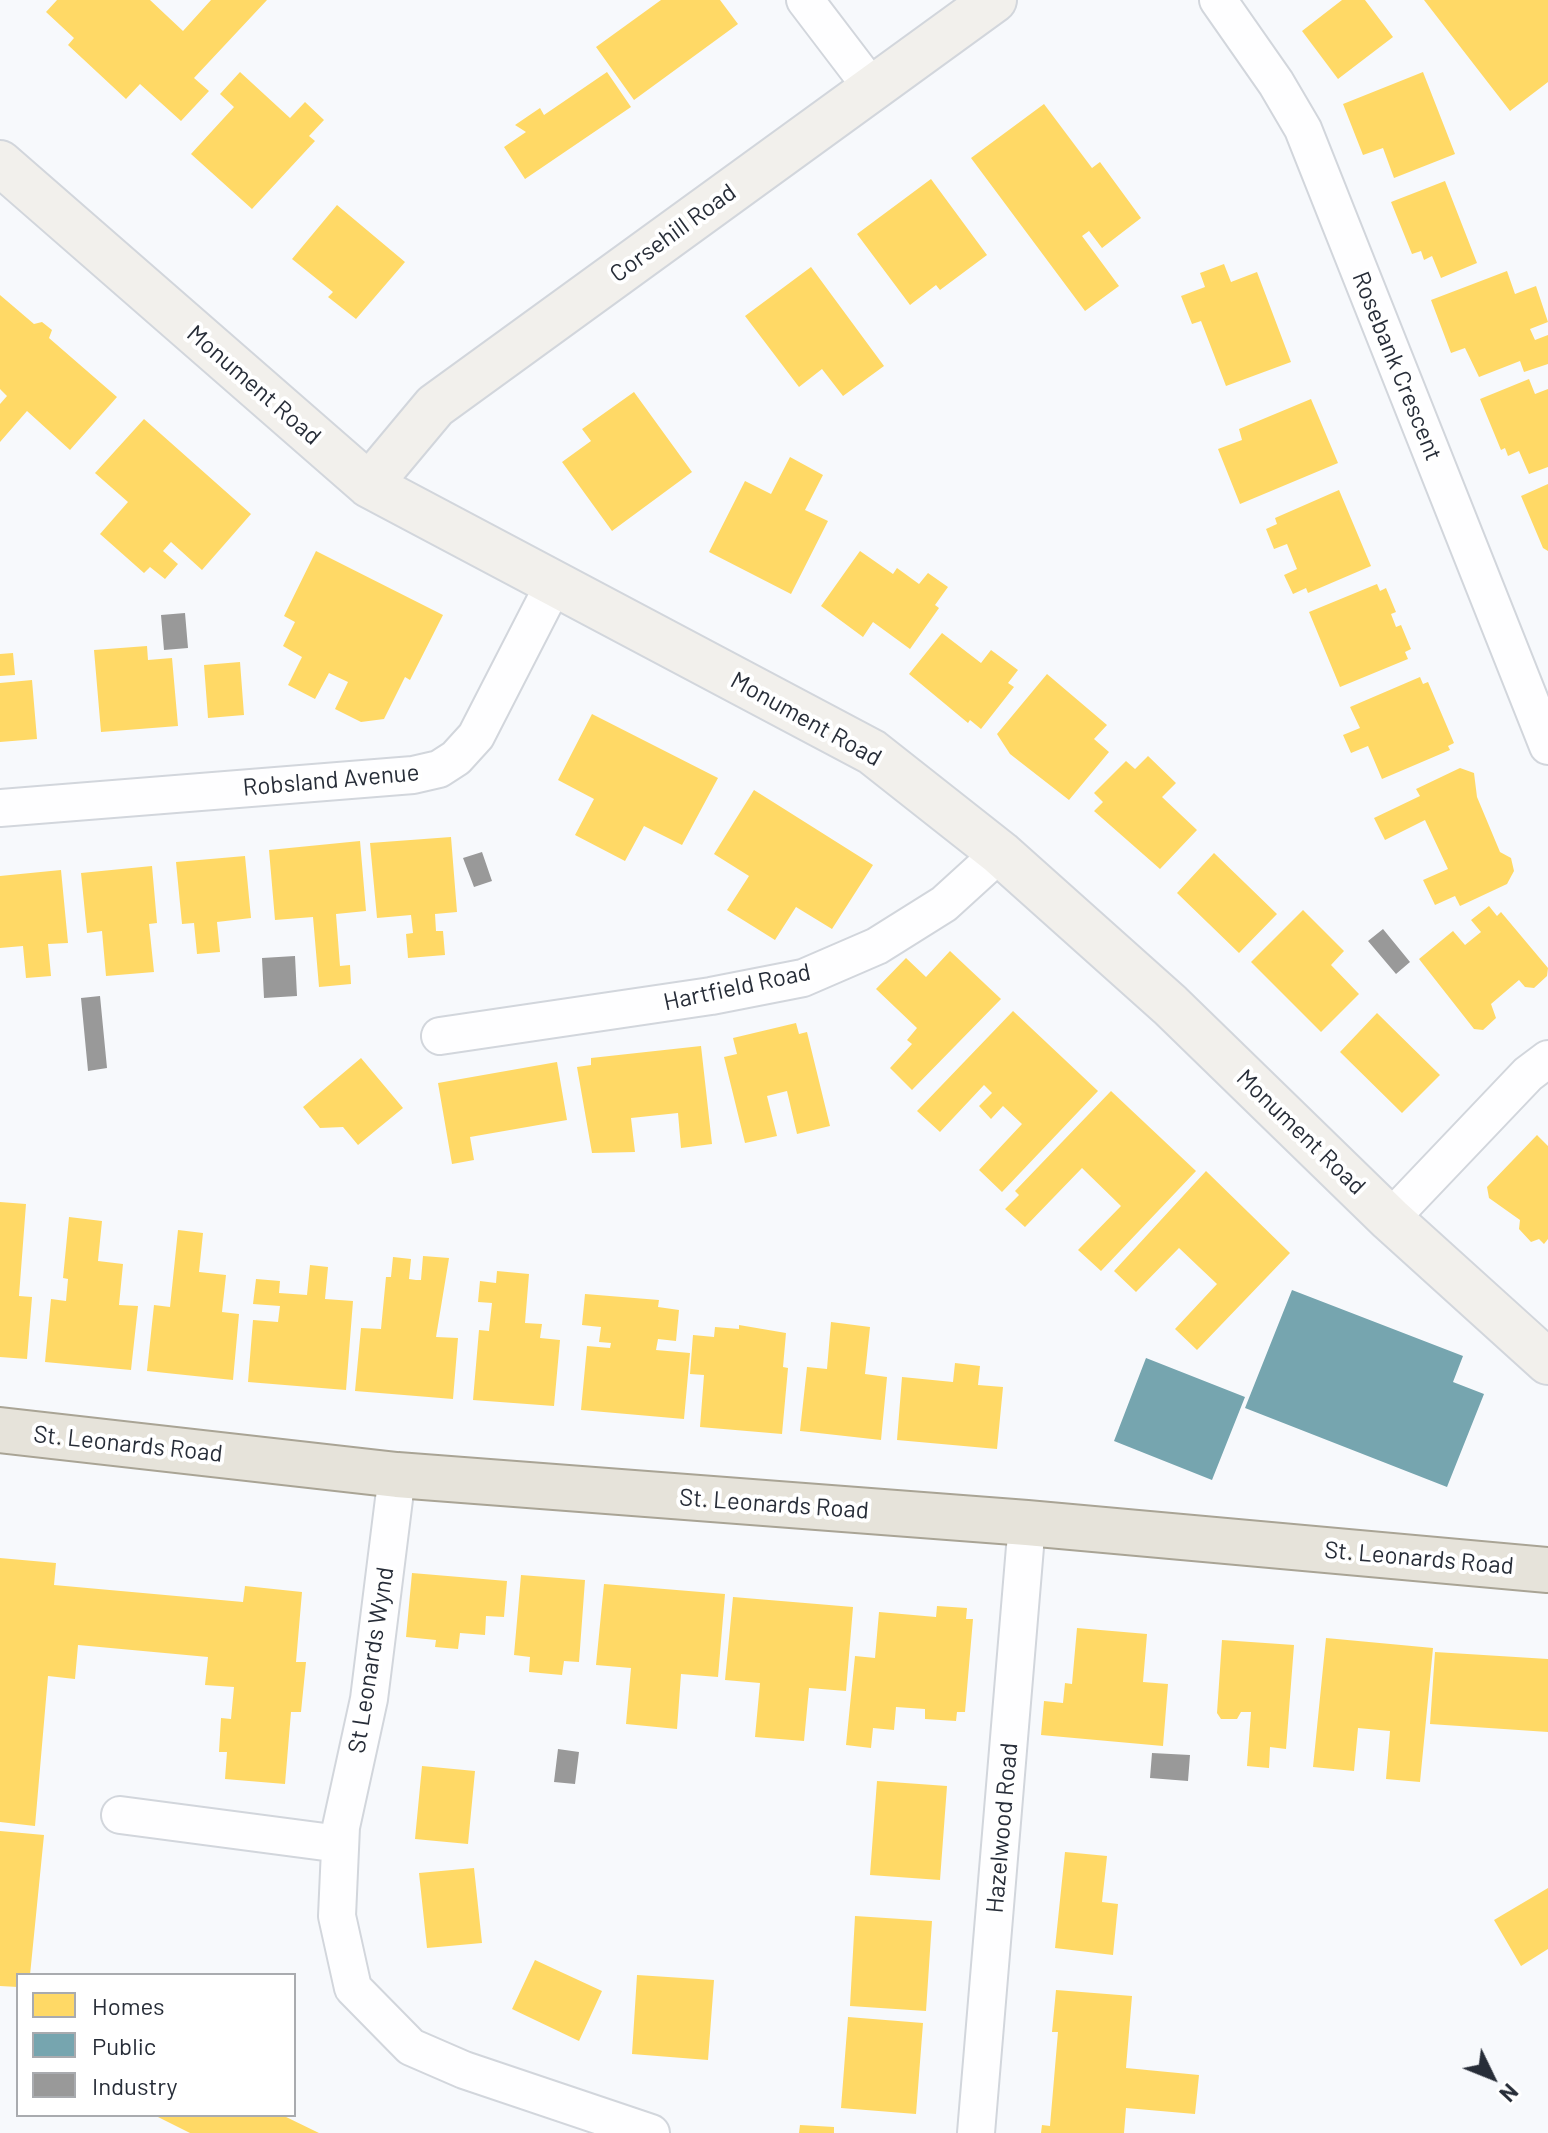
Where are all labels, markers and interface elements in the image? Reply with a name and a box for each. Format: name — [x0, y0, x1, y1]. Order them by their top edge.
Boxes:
street label: Corsehill Road — [604, 178, 742, 288]
street label: Rosebank Crescent — [1346, 267, 1448, 465]
street label: Monument Road — [181, 319, 327, 451]
street label: Monument Road — [726, 666, 886, 772]
street label: Robsland Avenue — [242, 758, 420, 802]
street label: Hartfield Road — [661, 957, 813, 1017]
street label: Monument Road — [1231, 1063, 1371, 1201]
street label: St. Leonards Road — [32, 1420, 224, 1468]
street label: St. Leonards Road — [678, 1483, 870, 1525]
street label: St. Leonards Road — [1323, 1535, 1515, 1581]
street label: St Leonards Wynd — [342, 1565, 400, 1755]
street label: Hazelwood Road — [980, 1742, 1024, 1914]
legend — [16, 1973, 296, 2117]
text: Homes — [92, 1991, 165, 2020]
text: Public — [92, 2031, 156, 2060]
north arrow — [1452, 2037, 1532, 2117]
text: Industry — [92, 2071, 178, 2100]
text: N — [1495, 2079, 1524, 2108]

